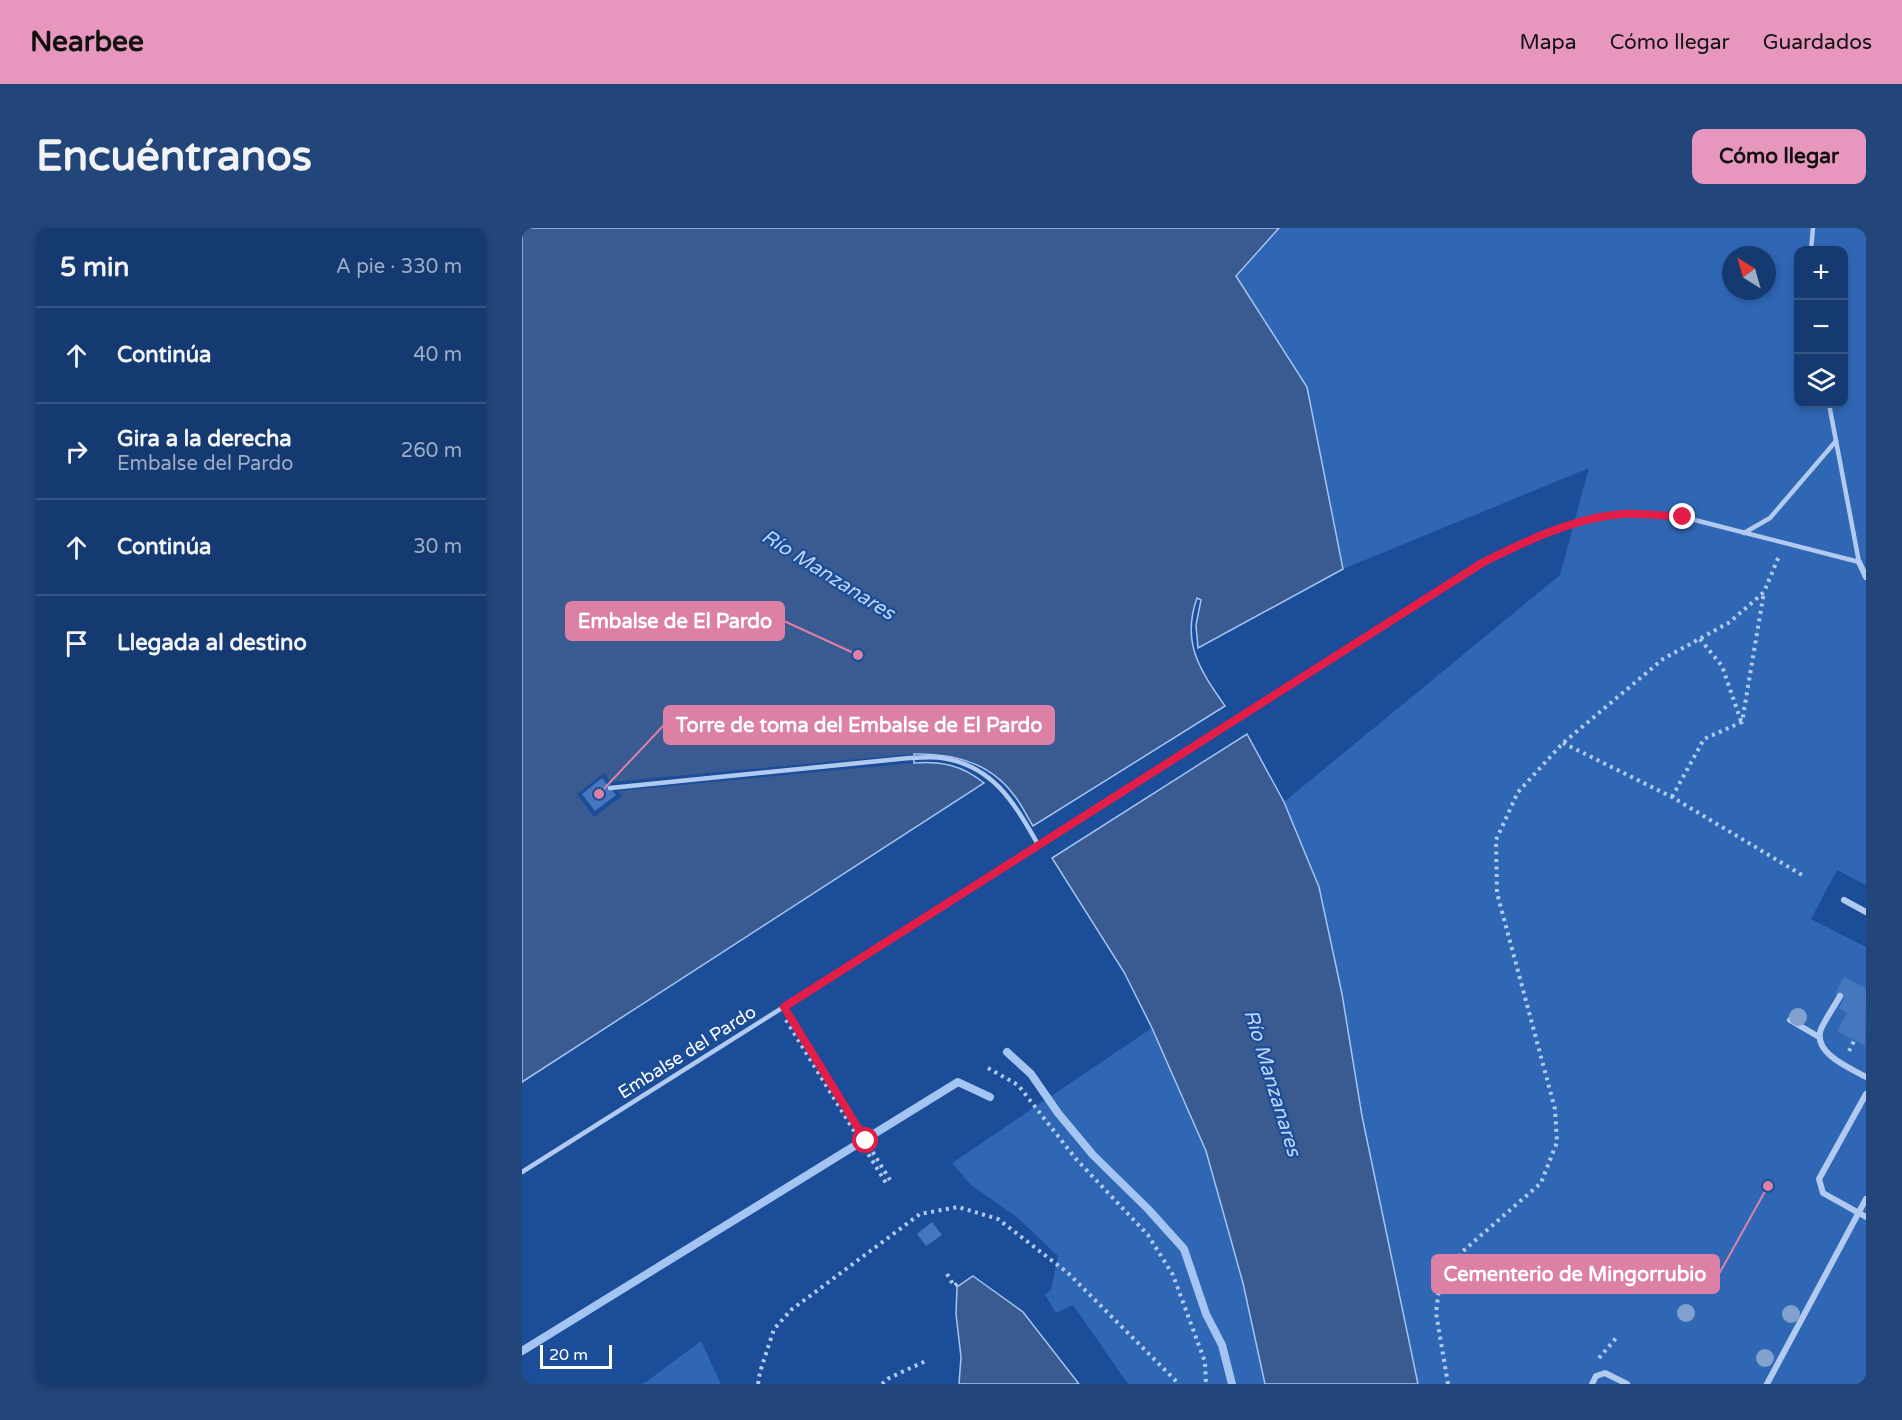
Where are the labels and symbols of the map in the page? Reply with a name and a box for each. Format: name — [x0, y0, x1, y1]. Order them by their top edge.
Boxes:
north arrow — [1722, 246, 1776, 300]
route end — [1669, 503, 1695, 529]
water label: Río Manzanares — [757, 524, 900, 626]
callout: Embalse de El Pardo — [566, 602, 784, 640]
text: Embalse de El Pardo — [578, 610, 772, 634]
callout: Torre de toma del Embalse de El Pardo — [664, 706, 1054, 744]
text: Torre de toma del Embalse de El Pardo — [675, 714, 1042, 738]
street label: Embalse del Pardo — [614, 1001, 760, 1103]
water label: Río Manzanares — [1238, 1007, 1306, 1161]
route start — [852, 1127, 878, 1153]
callout: Cementerio de Mingorrubio — [1432, 1255, 1719, 1293]
text: Cementerio de Mingorrubio — [1444, 1263, 1706, 1287]
scale bar — [540, 1342, 612, 1370]

